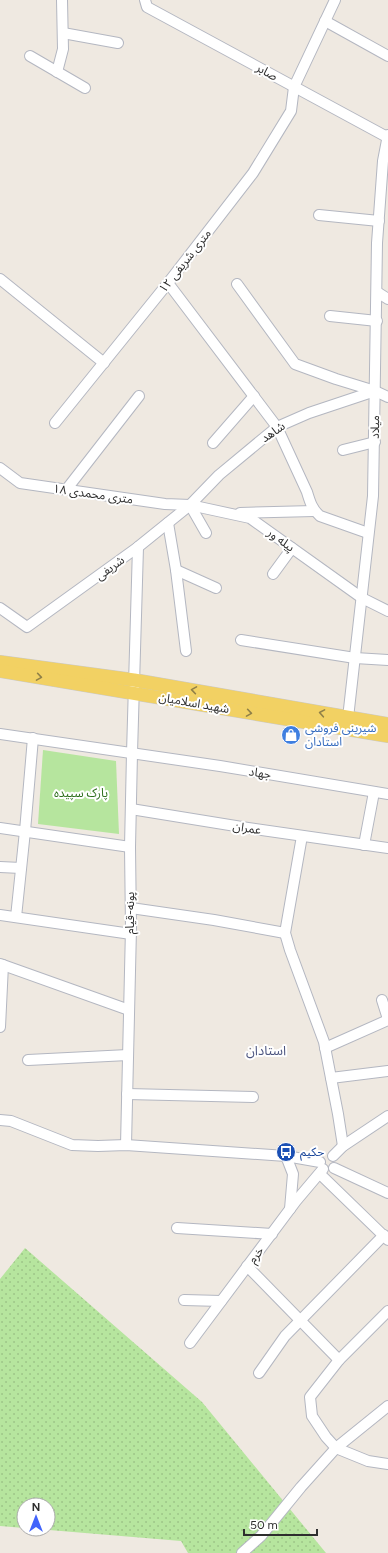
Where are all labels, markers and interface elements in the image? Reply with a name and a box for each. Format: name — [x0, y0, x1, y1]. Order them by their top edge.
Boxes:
street label: صابر — [253, 60, 280, 84]
street label: ۱۲ متری شریفی — [156, 227, 214, 295]
street label: میلاد — [368, 415, 382, 439]
street label: شاهد — [258, 419, 288, 445]
street label: ۱۸ متری محمدی — [52, 481, 134, 507]
street label: پیله ور — [263, 525, 297, 555]
street label: شریفی — [93, 553, 127, 583]
one-way arrow — [35, 672, 42, 681]
one-way arrow — [191, 686, 197, 695]
street label: شهید اسلامیان — [158, 690, 230, 716]
one-way arrow — [246, 708, 253, 717]
one-way arrow — [319, 709, 325, 718]
place label: شیرینی فروشی استادان — [305, 721, 377, 749]
shop icon: شیرینی فروشی استادان — [280, 724, 302, 746]
street label: جهاد — [248, 764, 272, 782]
park label: پارک سپیده — [54, 786, 108, 801]
street label: عمران — [232, 819, 262, 837]
street label: پونه-قیام — [123, 892, 139, 934]
district label: استادان — [246, 1043, 286, 1059]
bus stop icon: حکیم — [275, 1141, 297, 1163]
place label: حکیم — [300, 1145, 324, 1161]
street label: خرم — [245, 1244, 268, 1267]
north arrow — [16, 1497, 56, 1537]
text: N — [32, 1501, 40, 1514]
scale bar — [244, 1511, 317, 1537]
text: 50 m — [250, 1518, 278, 1532]

